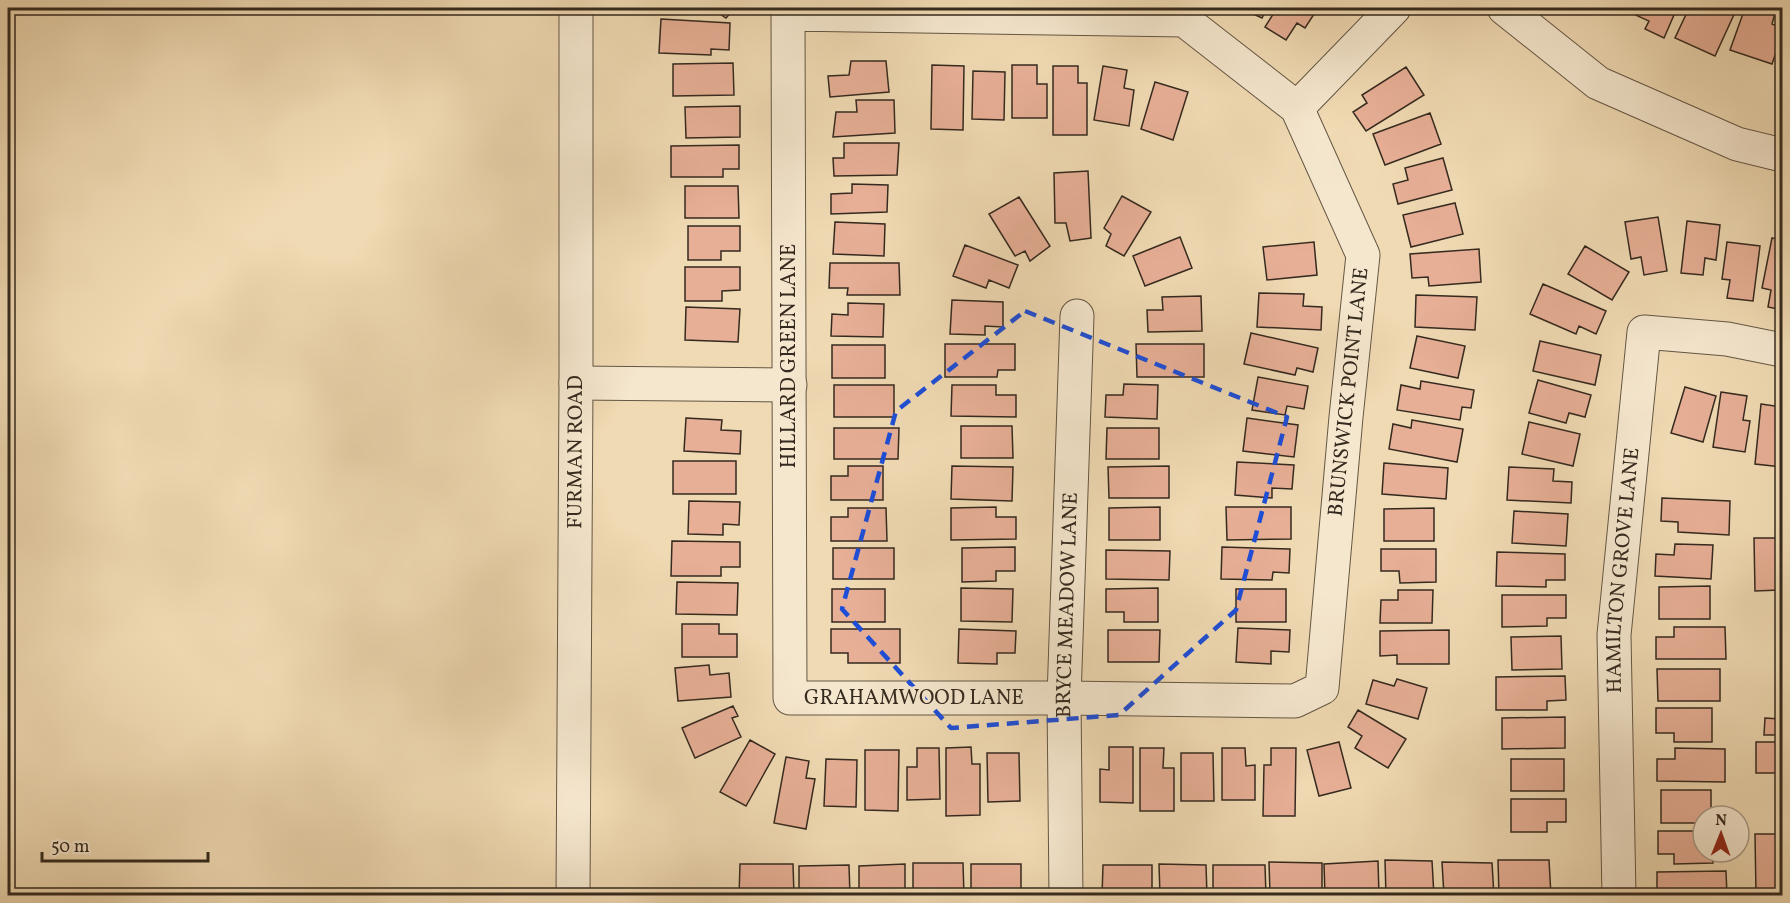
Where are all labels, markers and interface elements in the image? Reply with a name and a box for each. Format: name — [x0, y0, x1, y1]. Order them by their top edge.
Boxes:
street label: HILLARD GREEN LANE — [775, 244, 804, 468]
street label: BRUNSWICK POINT LANE — [1322, 266, 1376, 518]
street label: FURMAN ROAD — [561, 375, 591, 529]
street label: HAMILTON GROVE LANE — [1600, 446, 1647, 694]
street label: BRYCE MEADOW LANE — [1049, 492, 1085, 718]
street label: GRAHAMWOOD LANE — [804, 684, 1024, 713]
north arrow — [1691, 804, 1751, 864]
text: N — [1715, 810, 1728, 832]
scale bar — [42, 825, 208, 863]
text: 50 m — [51, 835, 90, 860]

